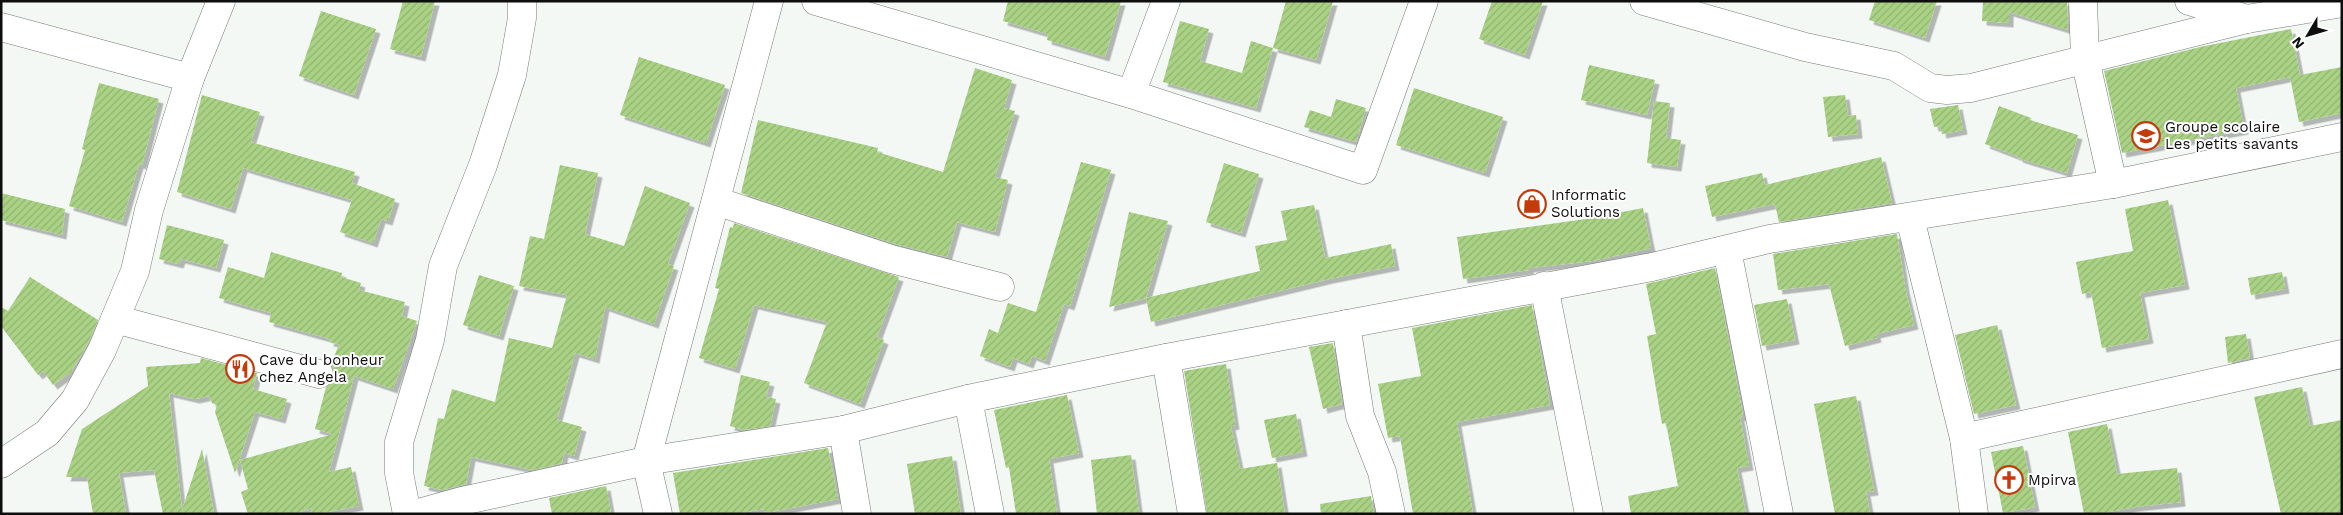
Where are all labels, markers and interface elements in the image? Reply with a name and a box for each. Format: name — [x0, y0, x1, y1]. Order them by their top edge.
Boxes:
north arrow — [2283, 10, 2333, 60]
text: N — [2288, 34, 2307, 52]
place label: Groupe scolaire Les petits savants — [2165, 118, 2299, 153]
school or university icon: Groupe scolaire Les petits savants — [2131, 121, 2161, 151]
place label: Informatic Solutions — [1551, 186, 1627, 221]
shop icon: Informatic Solutions — [1517, 189, 1547, 219]
place label: Cave du bonheur chez Angela — [259, 351, 384, 386]
restaurant icon: Cave du bonheur chez Angela — [225, 354, 255, 384]
church icon: Mpirva — [1994, 465, 2024, 495]
place label: Mpirva — [2028, 471, 2077, 489]

